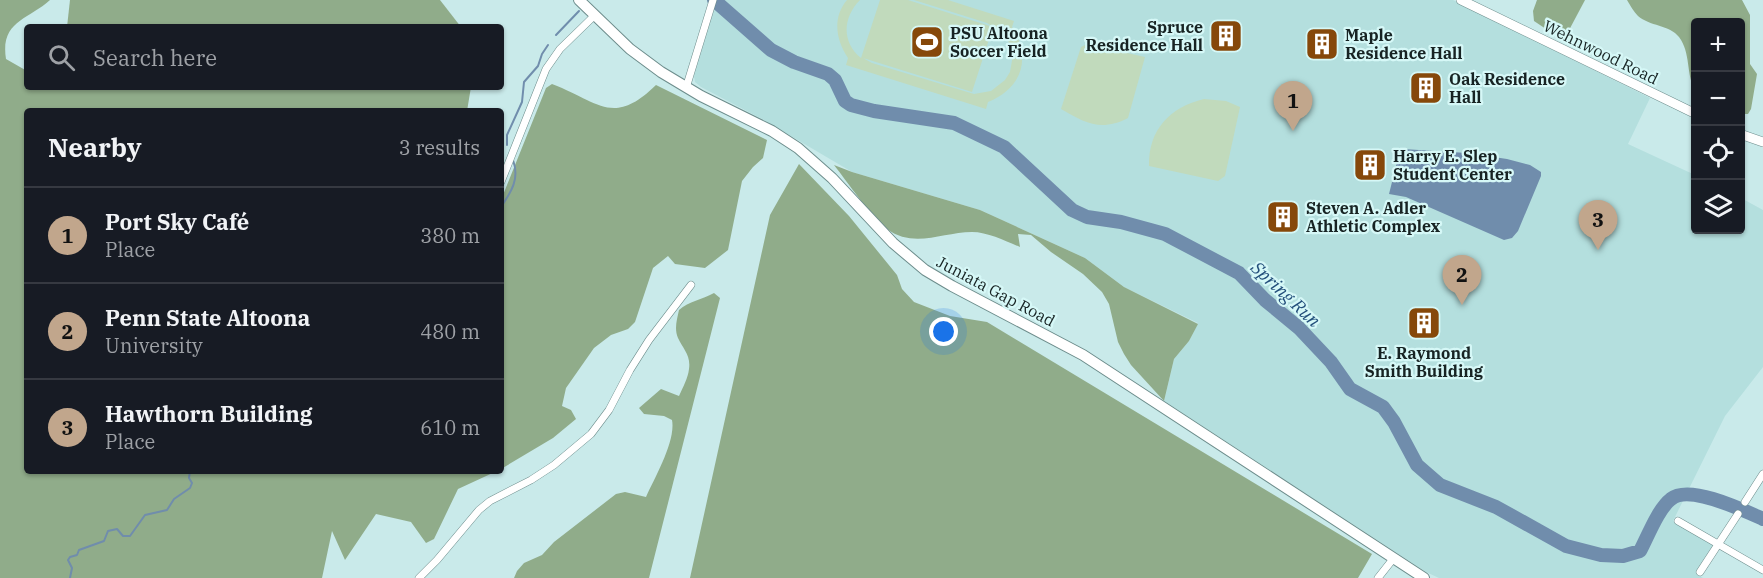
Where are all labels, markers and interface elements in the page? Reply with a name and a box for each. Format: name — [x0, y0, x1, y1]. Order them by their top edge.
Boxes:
street label: Wehnwood Road — [1540, 15, 1662, 89]
place label: Spruce Residence Hall — [1086, 17, 1203, 55]
building icon: Spruce Residence Hall — [1208, 18, 1244, 54]
map controls — [1691, 18, 1745, 234]
button: + — [1691, 18, 1745, 72]
place label: PSU Altoona Soccer Field — [950, 23, 1048, 61]
search box — [24, 24, 504, 90]
sports icon: PSU Altoona Soccer Field — [909, 24, 945, 60]
place label: Maple Residence Hall — [1345, 25, 1462, 63]
building icon: Maple Residence Hall — [1304, 26, 1340, 62]
icon: search — [45, 41, 78, 74]
text: Search here — [93, 43, 217, 72]
place label: Oak Residence Hall — [1449, 69, 1565, 107]
building icon: Oak Residence Hall — [1408, 70, 1444, 106]
button: − — [1691, 72, 1745, 126]
pin: 1 — [1274, 82, 1312, 131]
button: locate — [1691, 126, 1745, 180]
text: Nearby — [48, 130, 142, 164]
text: 3 results — [399, 134, 480, 161]
place label: Harry E. Slep Student Center — [1393, 146, 1512, 184]
building icon: Harry E. Slep Student Center — [1352, 147, 1388, 183]
button: layers — [1691, 180, 1745, 234]
place label: Steven A. Adler Athletic Complex — [1306, 198, 1441, 236]
building icon: Steven A. Adler Athletic Complex — [1265, 199, 1301, 235]
pin: 3 — [1578, 200, 1618, 250]
text: Port Sky Café — [105, 207, 249, 236]
text: 1 — [62, 222, 74, 249]
text: 380 m — [420, 222, 480, 249]
text: Place — [105, 236, 155, 263]
street label: Juniata Gap Road — [933, 251, 1059, 331]
water label: Spring Run — [1246, 255, 1326, 333]
pin: 2 — [1442, 256, 1482, 305]
text: Penn State Altoona — [105, 303, 310, 332]
building icon: E. Raymond Smith Building — [1406, 305, 1442, 341]
your location — [929, 317, 958, 346]
text: 2 — [62, 318, 74, 345]
text: 480 m — [420, 318, 480, 345]
text: University — [105, 332, 203, 359]
place label: E. Raymond Smith Building — [1365, 343, 1484, 381]
text: Hawthorn Building — [105, 399, 313, 428]
text: 3 — [62, 414, 74, 441]
text: 610 m — [420, 414, 480, 441]
text: Place — [105, 428, 155, 455]

